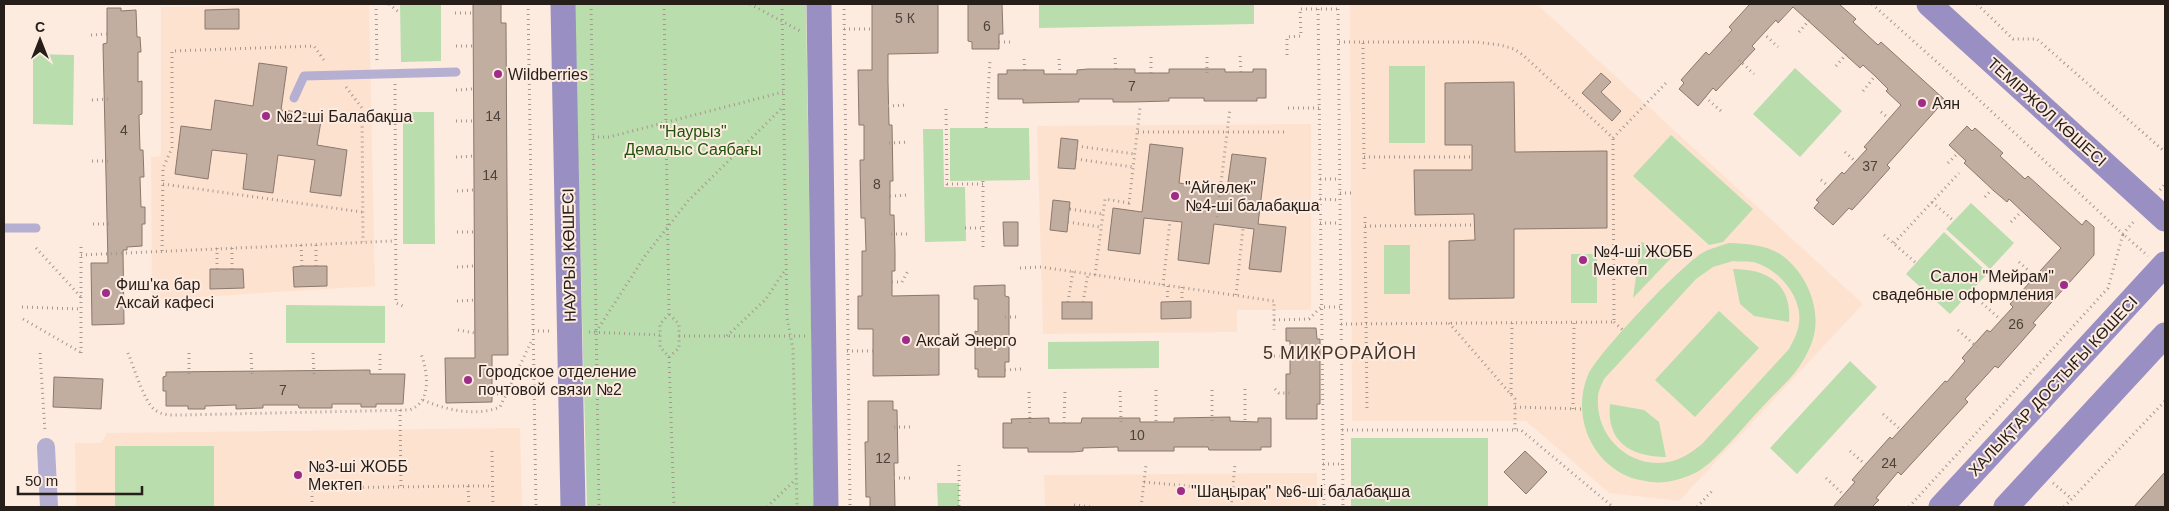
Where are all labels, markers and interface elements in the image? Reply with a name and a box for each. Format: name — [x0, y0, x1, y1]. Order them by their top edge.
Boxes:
house number: 5 К — [895, 10, 916, 26]
north arrow — [15, 15, 65, 65]
house number: 6 — [983, 18, 991, 34]
text: С — [35, 19, 45, 35]
street label: ТЕМІРЖОЛ КӨШЕСІ — [1984, 54, 2110, 170]
place label: Wildberries — [508, 66, 588, 83]
marker: Wildberries — [492, 68, 504, 80]
house number: 7 — [1128, 78, 1136, 94]
place label: Аян — [1932, 95, 1960, 112]
marker: Аян — [1916, 97, 1928, 109]
place label: №2-ші Балабақша — [276, 108, 412, 125]
house number: 14 — [485, 108, 501, 124]
marker: №2-ші Балабақша — [260, 110, 272, 122]
house number: 4 — [120, 122, 128, 138]
park label: "Наурыз" Демалыс Саябағы — [624, 123, 762, 158]
house number: 37 — [1862, 158, 1878, 174]
house number: 14 — [482, 167, 498, 183]
house number: 8 — [873, 176, 881, 192]
place label: "Айгөлек" №4-ші балабақша — [1185, 179, 1320, 214]
street label: НАУРЫЗ КӨШЕСІ — [559, 188, 579, 322]
marker: "Айгөлек" №4-ші балабақша — [1169, 190, 1181, 202]
place label: №4-ші ЖОББ Мектеп — [1593, 243, 1693, 278]
marker: №4-ші ЖОББ Мектеп — [1577, 254, 1589, 266]
place label: Салон "Мейрам" свадебные оформления — [1872, 268, 2054, 303]
place label: Фиш'ка бар Аксай кафесi — [116, 276, 214, 311]
marker: Салон "Мейрам" свадебные оформления — [2058, 279, 2070, 291]
marker: Фиш'ка бар Аксай кафесi — [100, 287, 112, 299]
street label: ХАЛЫҚТАР ДОСТЫҒЫ КӨШЕСІ — [1965, 293, 2141, 479]
house number: 26 — [2008, 316, 2024, 332]
place label: Аксай Энерго — [916, 332, 1017, 349]
marker: Аксай Энерго — [900, 334, 912, 346]
district label: 5 МИКРОРАЙОН — [1263, 342, 1417, 363]
place label: Городское отделение почтовой связи №2 — [478, 363, 637, 398]
marker: Городское отделение почтовой связи №2 — [462, 374, 474, 386]
house number: 7 — [279, 382, 287, 398]
house number: 10 — [1129, 427, 1145, 443]
house number: 12 — [875, 450, 891, 466]
house number: 24 — [1881, 455, 1897, 471]
place label: №3-ші ЖОББ Мектеп — [308, 458, 408, 493]
scale bar — [18, 464, 141, 496]
marker: №3-ші ЖОББ Мектеп — [292, 469, 304, 481]
text: 50 m — [25, 472, 58, 489]
place label: "Шаңырақ" №6-ші балабақша — [1191, 483, 1410, 500]
marker: "Шаңырақ" №6-ші балабақша — [1175, 485, 1187, 497]

